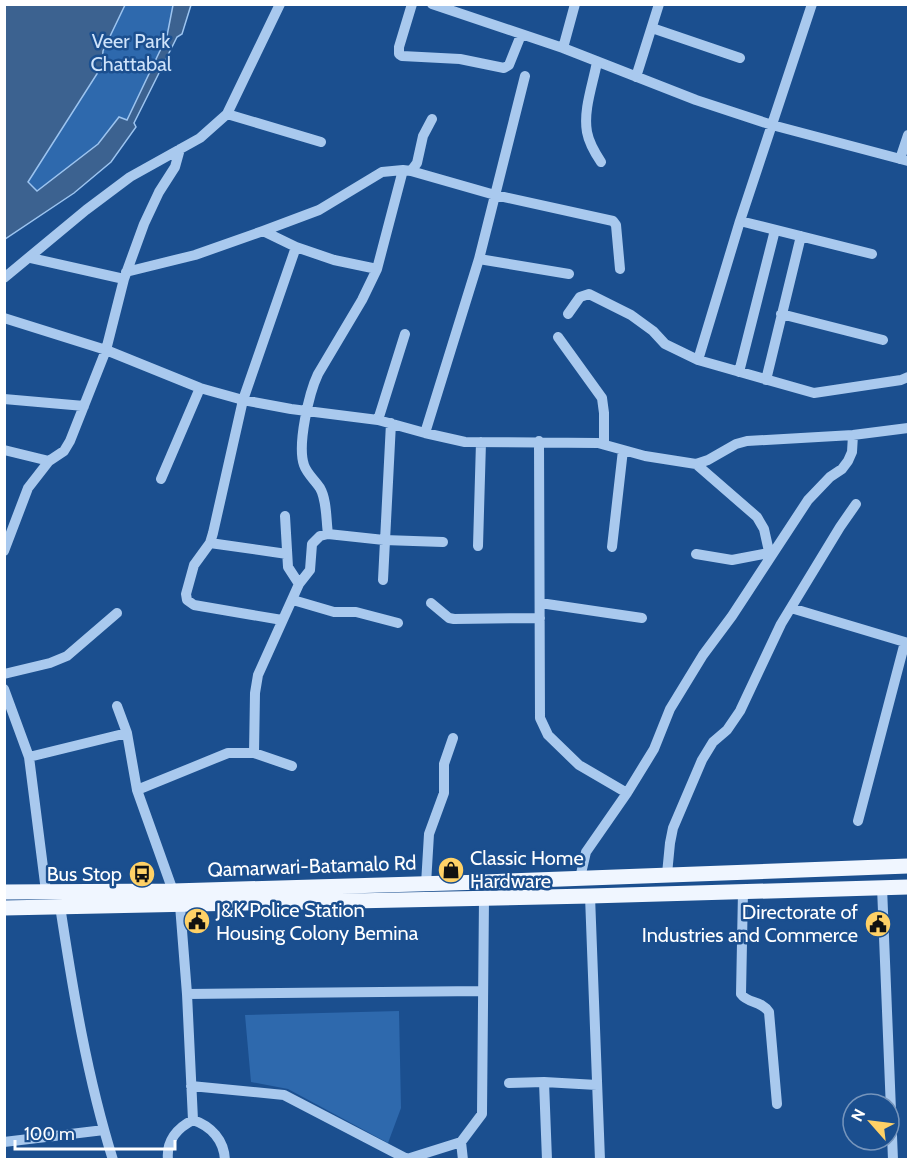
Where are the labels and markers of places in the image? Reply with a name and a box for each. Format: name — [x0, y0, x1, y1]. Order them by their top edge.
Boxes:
place label: Classic Home Hardware — [470, 846, 584, 893]
shop icon: Classic Home Hardware — [436, 855, 466, 885]
bus stop icon: Bus Stop — [127, 859, 157, 889]
place label: Bus Stop — [47, 862, 122, 886]
place label: J&K Police Station Housing Colony Bemina — [215, 898, 419, 945]
place label: Directorate of Industries and Commerce — [642, 900, 858, 947]
public building icon: J&K Police Station Housing Colony Bemina — [182, 906, 212, 936]
public building icon: Directorate of Industries and Commerce — [863, 909, 893, 939]

